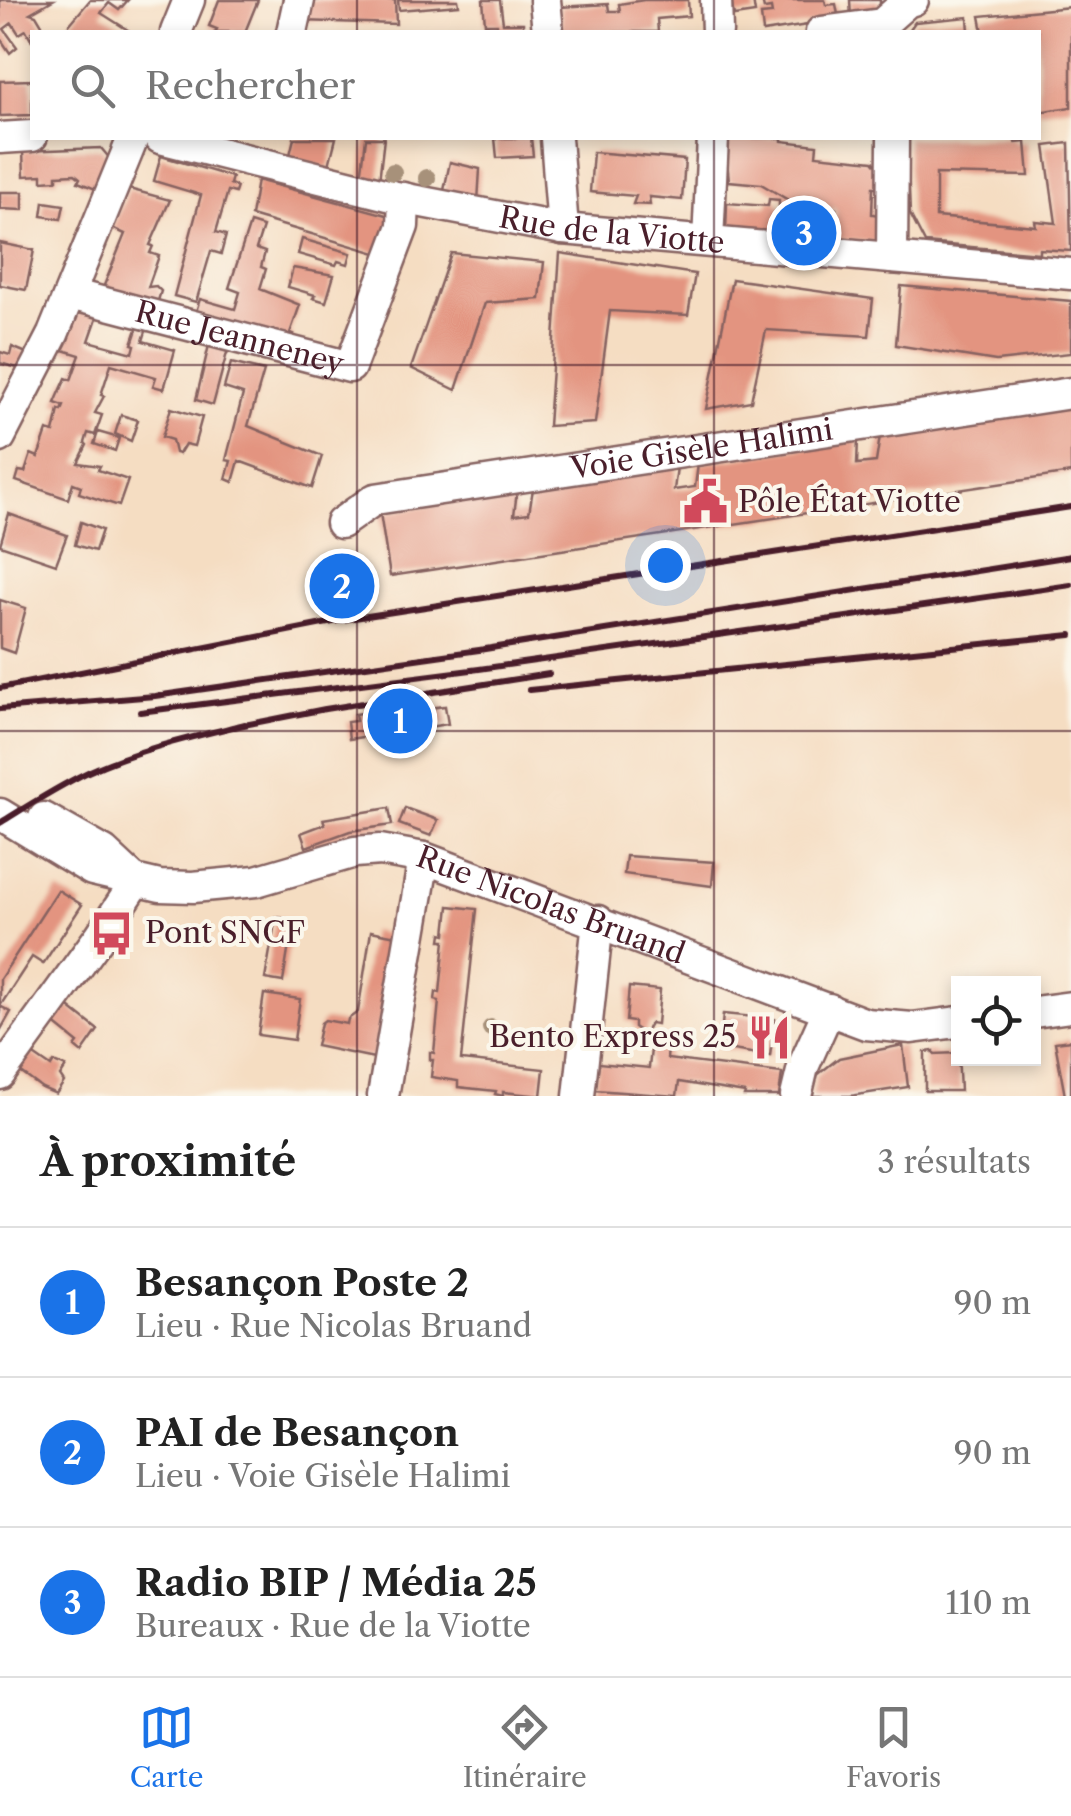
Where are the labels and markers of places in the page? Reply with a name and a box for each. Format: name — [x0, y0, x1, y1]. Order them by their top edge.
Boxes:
pin: 3 — [772, 196, 836, 270]
public building icon: Pôle État Viotte — [681, 478, 729, 526]
place label: Pôle État Viotte — [738, 483, 961, 520]
pin: 2 — [310, 548, 374, 624]
pin: 1 — [368, 684, 432, 758]
bus stop icon: Pont SNCF — [88, 909, 136, 957]
place label: Pont SNCF — [145, 914, 305, 951]
restaurant icon: Bento Express 25 — [745, 1013, 793, 1061]
place label: Bento Express 25 — [489, 1018, 736, 1055]

